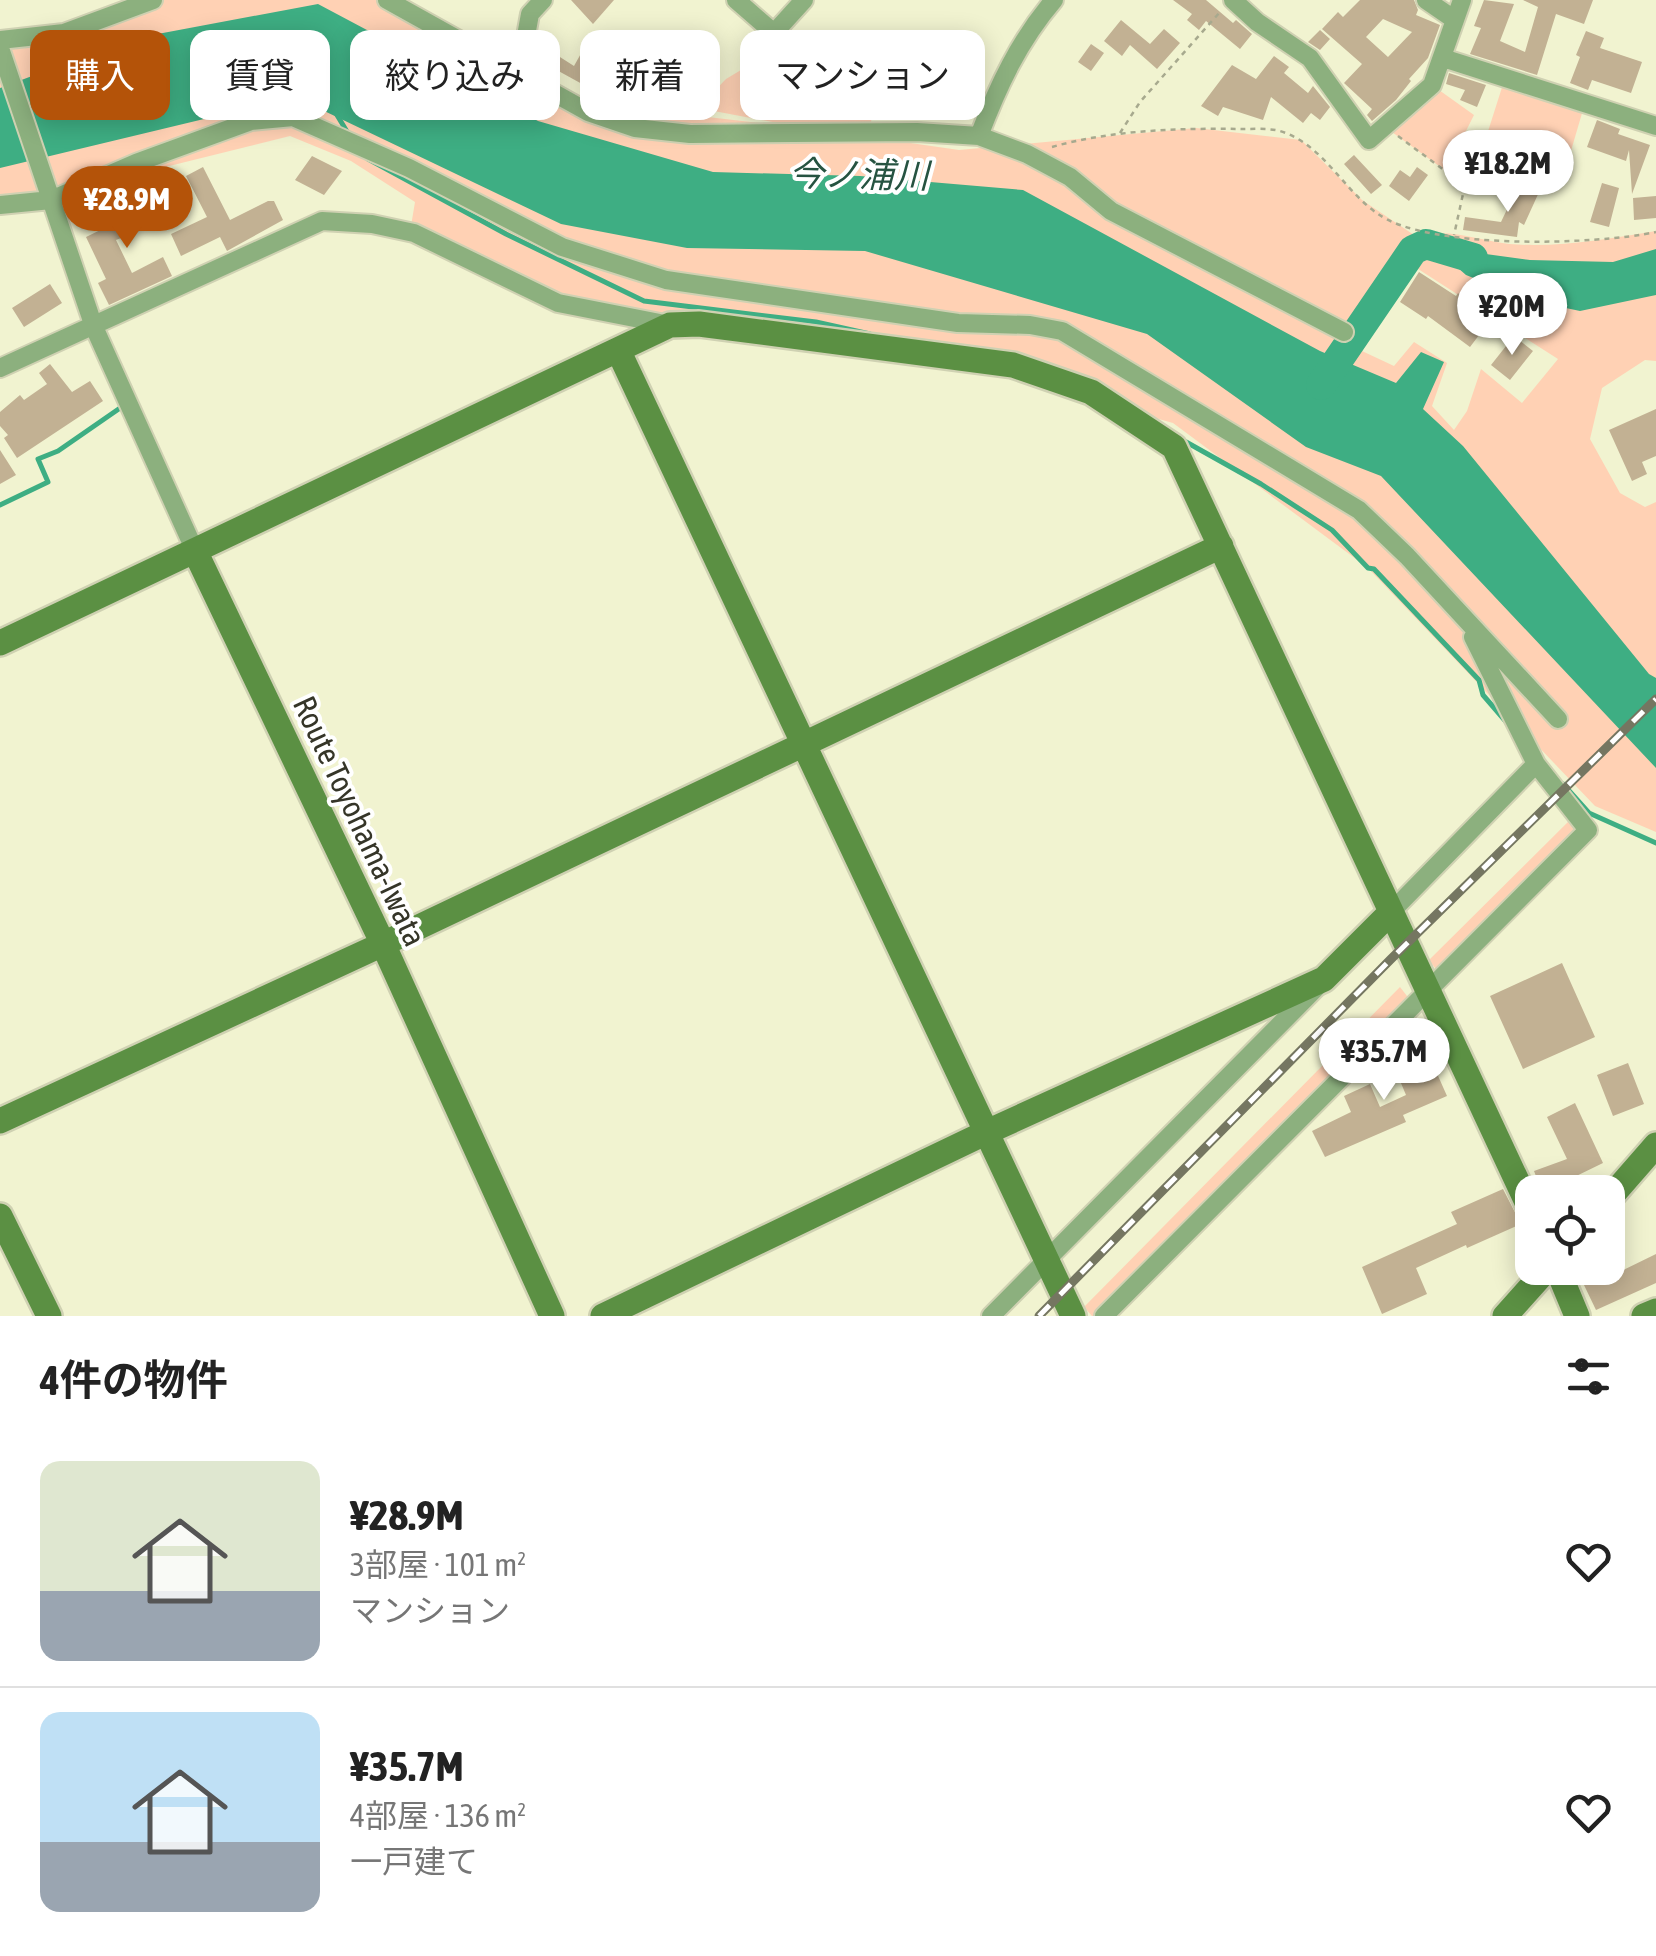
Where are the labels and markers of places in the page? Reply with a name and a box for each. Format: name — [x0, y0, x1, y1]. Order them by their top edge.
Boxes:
pin: ¥18.2M — [1427, 130, 1589, 215]
pin: ¥28.9M — [46, 166, 208, 251]
pin: ¥20M — [1453, 273, 1571, 358]
pin: ¥35.7M — [1303, 1018, 1465, 1103]

